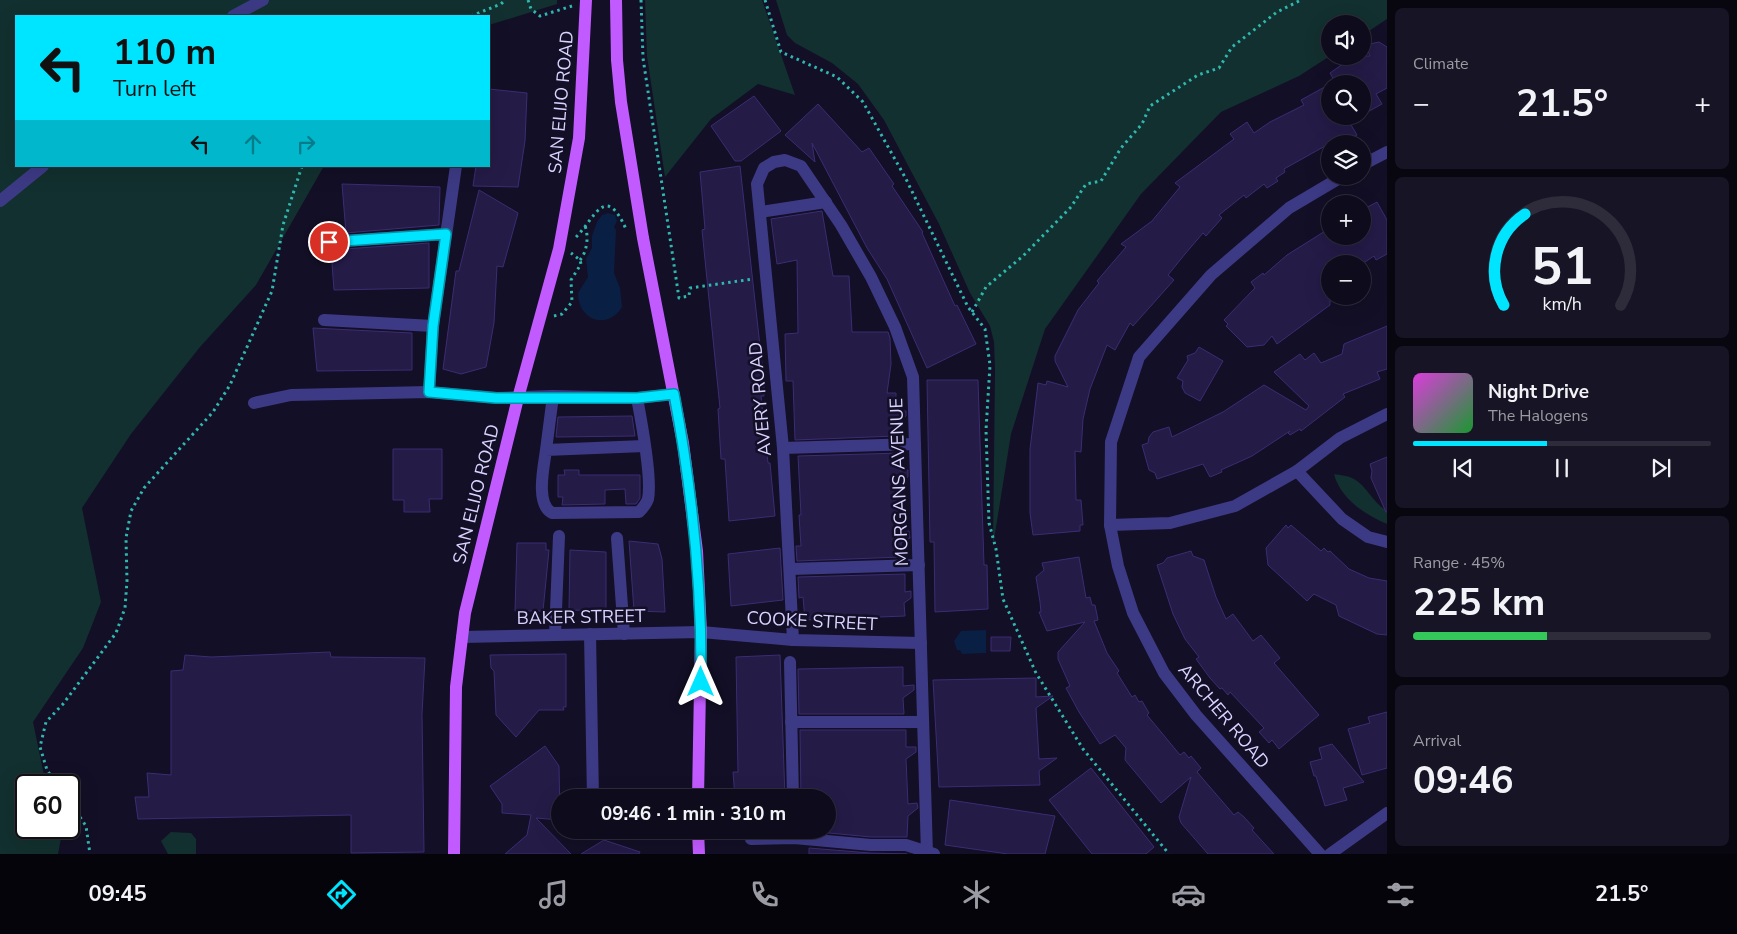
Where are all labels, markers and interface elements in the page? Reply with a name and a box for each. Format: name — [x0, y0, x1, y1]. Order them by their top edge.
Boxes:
map controls — [1321, 15, 1371, 305]
button: sound — [1321, 15, 1371, 65]
text: 110 m — [113, 29, 216, 76]
street label: SAN ELIJO ROAD — [543, 30, 579, 174]
icon: left — [30, 35, 95, 100]
text: Climate — [1413, 53, 1468, 75]
text: Turn left — [113, 74, 196, 104]
button: search — [1321, 75, 1371, 125]
text: 21.5° — [1516, 78, 1608, 129]
text: − — [1413, 85, 1430, 123]
text: + — [1694, 85, 1711, 123]
icon: left — [186, 130, 214, 158]
icon: ahead — [239, 130, 267, 158]
icon: right — [292, 130, 320, 158]
button: layers — [1321, 135, 1371, 185]
button: + — [1321, 195, 1371, 245]
pin — [308, 221, 350, 263]
icon: arrive — [315, 228, 343, 256]
text: 51 — [1531, 231, 1593, 302]
button: − — [1321, 255, 1371, 305]
text: km/h — [1542, 292, 1582, 316]
street label: AVERY ROAD — [743, 341, 777, 457]
text: Night Drive — [1488, 379, 1589, 405]
street label: MORGANS AVENUE — [884, 397, 914, 567]
text: The Halogens — [1488, 405, 1588, 427]
street label: SAN ELIJO ROAD — [447, 422, 505, 566]
icon: previous — [1449, 454, 1477, 482]
icon: pause — [1548, 454, 1576, 482]
icon: next — [1647, 454, 1675, 482]
text: Range · 45% — [1413, 552, 1505, 574]
text: 225 km — [1413, 577, 1545, 628]
street label: BAKER STREET — [516, 604, 646, 630]
street label: COOKE STREET — [746, 606, 878, 636]
position arrow — [674, 655, 726, 707]
street label: ARCHER ROAD — [1173, 658, 1275, 774]
text: Arrival — [1413, 730, 1461, 752]
text: 09:46 — [1413, 755, 1514, 806]
speed limit sign: 60 — [15, 774, 80, 839]
text: 09:46 · 1 min · 310 m — [601, 801, 786, 827]
icon: directions — [324, 877, 359, 912]
icon: music — [536, 877, 571, 912]
icon: phone — [747, 877, 782, 912]
icon: climate — [959, 877, 994, 912]
icon: car — [1171, 877, 1206, 912]
icon: filters — [1383, 877, 1418, 912]
text: 09:45 — [88, 879, 147, 909]
text: 21.5° — [1595, 879, 1648, 909]

